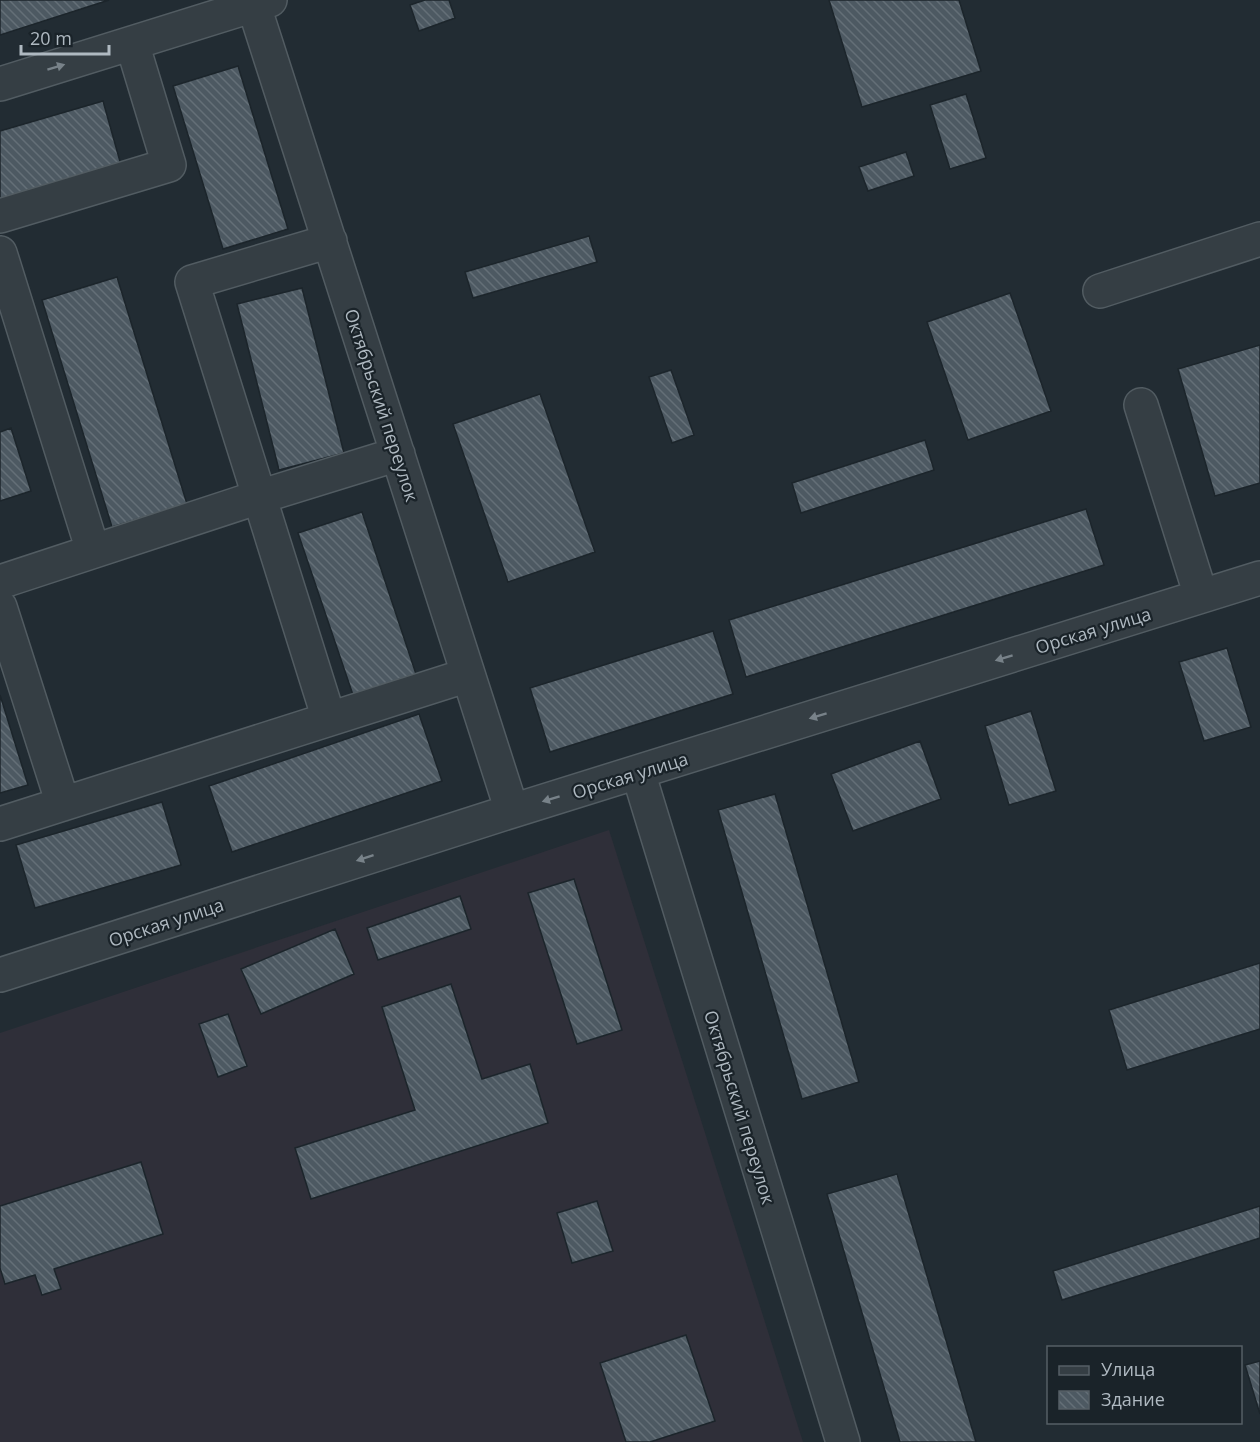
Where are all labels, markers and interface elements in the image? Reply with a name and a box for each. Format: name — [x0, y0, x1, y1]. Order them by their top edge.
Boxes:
scale bar — [21, 18, 110, 56]
text: 20 m — [30, 26, 72, 50]
one-way arrow — [47, 62, 65, 71]
street label: Октябрьский переулок — [339, 306, 425, 505]
street label: Орская улица — [1032, 601, 1154, 659]
one-way arrow — [995, 654, 1013, 663]
one-way arrow — [809, 712, 827, 721]
street label: Орская улица — [569, 746, 691, 804]
one-way arrow — [542, 795, 560, 804]
one-way arrow — [356, 854, 374, 863]
street label: Орская улица — [105, 892, 227, 952]
street label: Октябрьский переулок — [699, 1007, 781, 1207]
legend — [1047, 1346, 1242, 1424]
text: Улица — [1101, 1357, 1155, 1381]
text: Здание — [1101, 1387, 1165, 1411]

